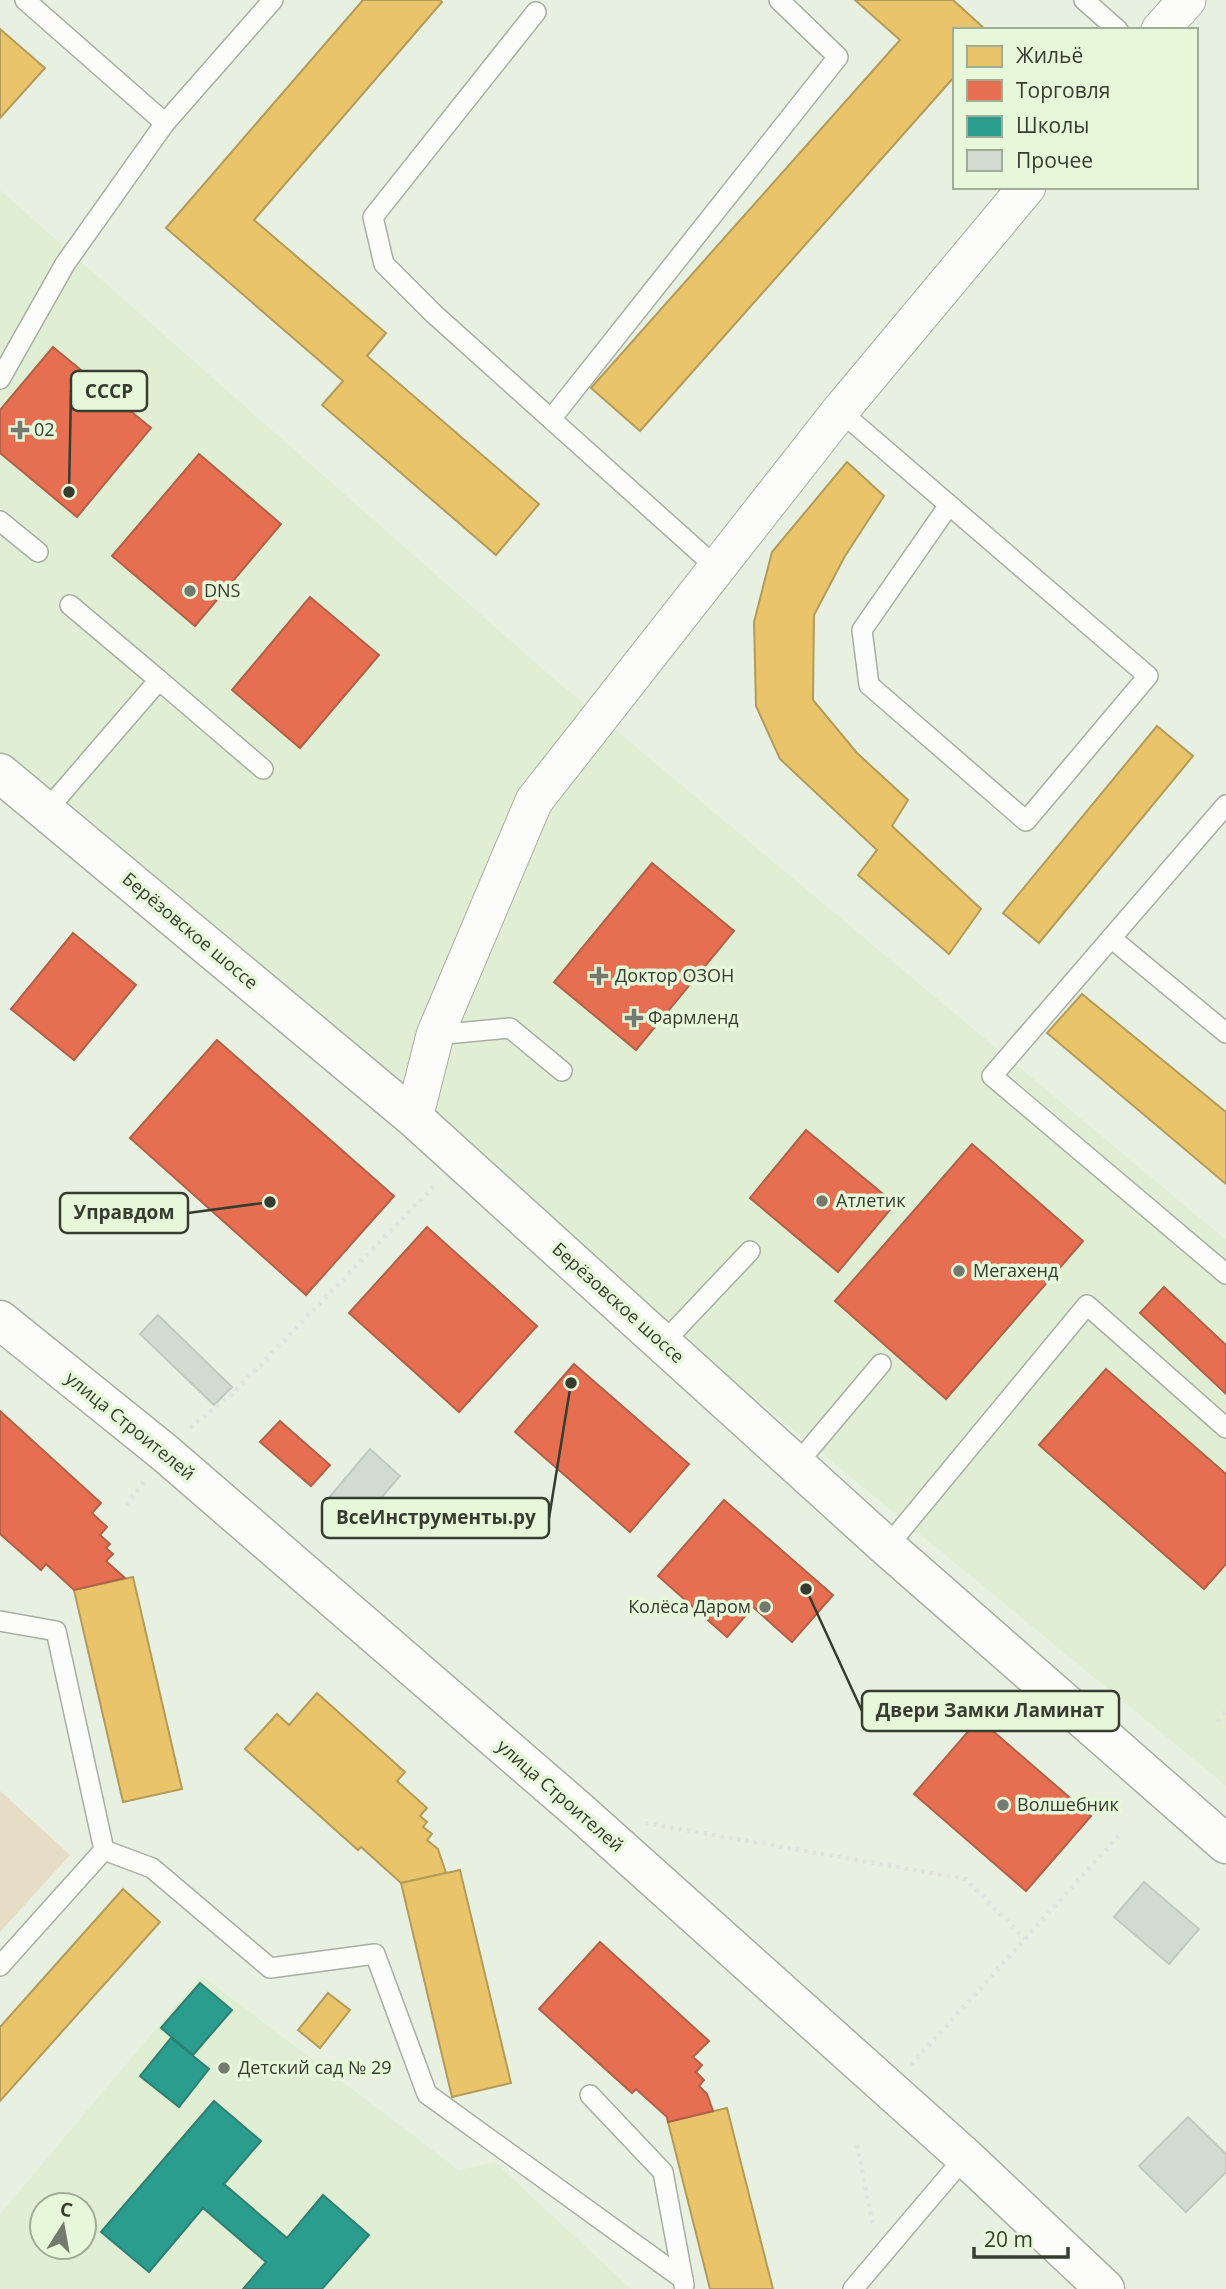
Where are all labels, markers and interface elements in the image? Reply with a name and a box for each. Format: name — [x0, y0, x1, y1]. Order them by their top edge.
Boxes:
legend — [953, 28, 1198, 189]
text: Жильё — [1016, 41, 1083, 69]
text: Торговля — [1016, 76, 1110, 104]
text: Школы — [1016, 111, 1089, 139]
text: Прочее — [1016, 146, 1093, 174]
callout: СССР — [71, 371, 147, 411]
text: СССР — [85, 378, 133, 404]
place label: 02 — [34, 417, 55, 441]
marker: 02 — [12, 422, 28, 438]
place label: DNS — [204, 578, 241, 602]
marker: DNS — [182, 583, 198, 599]
street label: Берёзовское шоссе — [118, 866, 263, 994]
place label: Доктор ОЗОН — [615, 963, 734, 987]
marker: Доктор ОЗОН — [589, 966, 609, 986]
place label: Фармленд — [648, 1005, 739, 1029]
marker: Фармленд — [626, 1010, 642, 1026]
place label: Атлетик — [836, 1188, 906, 1212]
callout: Управдом — [60, 1193, 188, 1233]
marker: Атлетик — [814, 1193, 830, 1209]
text: Управдом — [74, 1199, 174, 1225]
street label: Берёзовское шоссе — [548, 1237, 690, 1368]
place label: Мегахенд — [973, 1258, 1058, 1282]
marker: Мегахенд — [951, 1263, 967, 1279]
street label: улица Строителей — [61, 1365, 200, 1485]
callout: ВсеИнструменты.ру — [322, 1498, 549, 1538]
text: ВсеИнструменты.ру — [336, 1504, 536, 1530]
place label: Колёса Даром — [628, 1594, 751, 1618]
marker: Колёса Даром — [757, 1599, 773, 1615]
callout: Двери Замки Ламинат — [862, 1691, 1119, 1731]
text: Двери Замки Ламинат — [876, 1697, 1105, 1723]
street label: улица Строителей — [492, 1734, 629, 1857]
place label: Волшебник — [1017, 1792, 1119, 1816]
marker: Волшебник — [995, 1797, 1011, 1813]
place label: Детский сад № 29 — [238, 2055, 392, 2079]
marker: Детский сад № 29 — [216, 2060, 232, 2076]
north arrow — [28, 2191, 98, 2261]
text: С — [58, 2195, 75, 2223]
scale bar — [974, 2216, 1068, 2260]
text: 20 m — [984, 2225, 1033, 2253]

